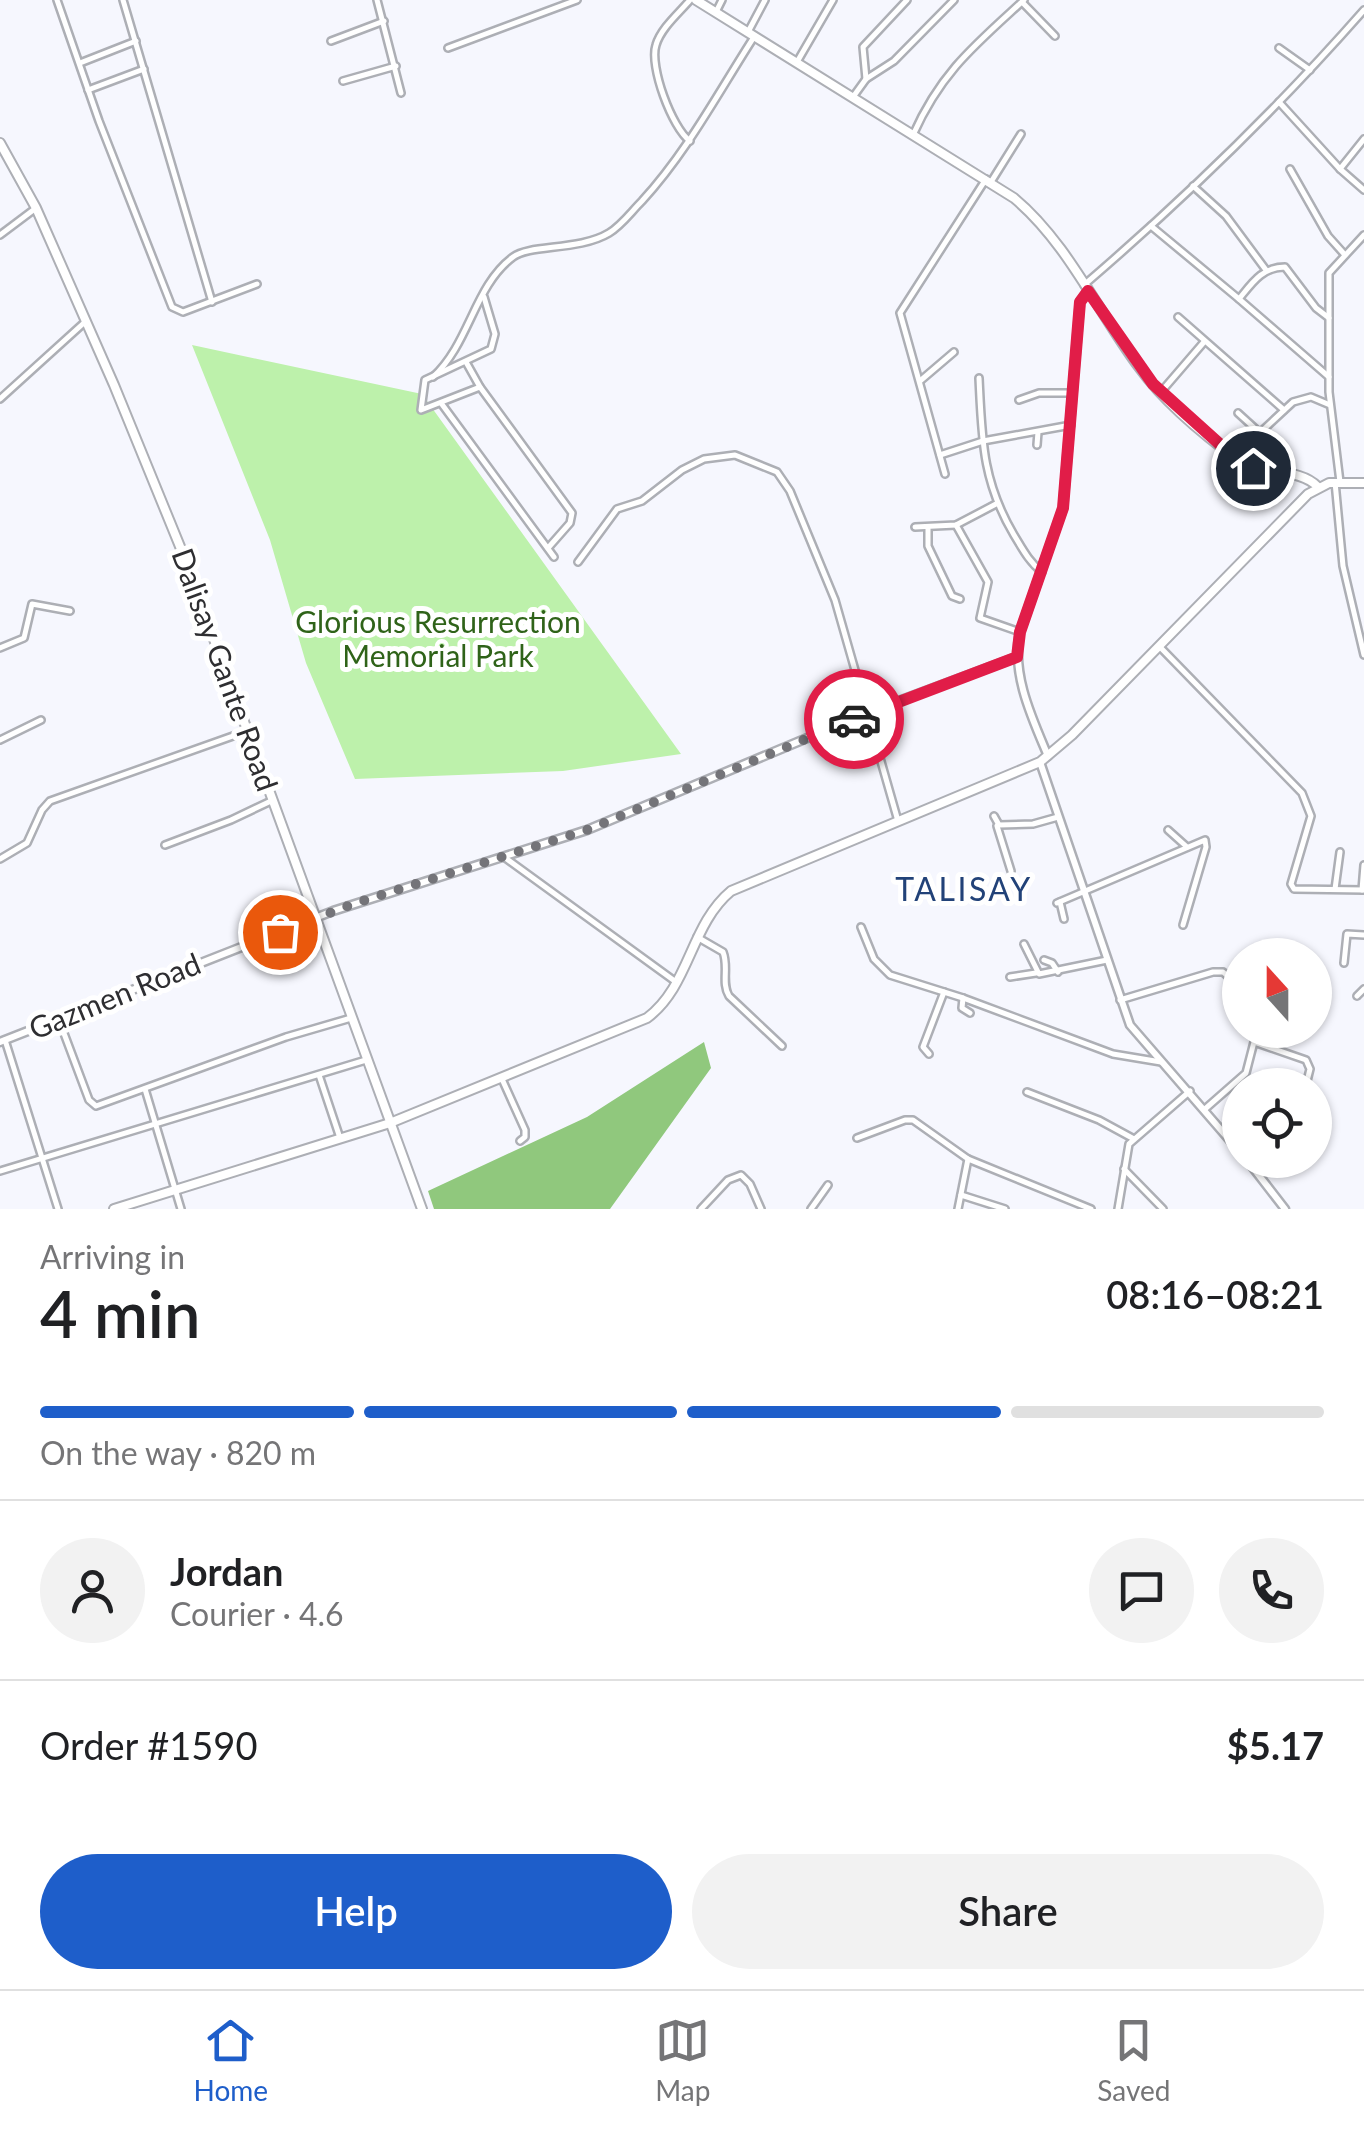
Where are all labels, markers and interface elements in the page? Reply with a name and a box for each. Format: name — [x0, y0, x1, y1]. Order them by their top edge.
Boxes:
pin — [1211, 426, 1296, 511]
icon: home — [1226, 441, 1281, 496]
street label: Dalisay Gante Road — [165, 543, 287, 796]
park label: Glorious Resurrection Memorial Park — [295, 603, 581, 673]
courier — [804, 669, 904, 769]
icon: car — [827, 692, 882, 747]
district label: TALISAY — [895, 869, 1033, 908]
pin — [238, 890, 323, 975]
icon: bag — [253, 905, 308, 960]
north arrow — [1222, 938, 1332, 1048]
map controls — [1222, 938, 1332, 1178]
street label: Gazmen Road — [23, 944, 205, 1046]
button: locate — [1222, 1068, 1332, 1178]
text: Arriving in — [40, 1237, 185, 1276]
text: 08:16–08:21 — [1106, 1271, 1324, 1317]
text: 4 min — [40, 1274, 200, 1352]
text: On the way · 820 m — [40, 1433, 316, 1472]
button: person — [40, 1538, 145, 1643]
button: chat — [1089, 1538, 1194, 1643]
button: phone — [1219, 1538, 1324, 1643]
text: Jordan — [170, 1548, 283, 1594]
text: Courier · 4.6 — [170, 1594, 344, 1633]
text: Order #1590 — [40, 1722, 257, 1768]
text: $5.17 — [1227, 1722, 1324, 1768]
button: Help — [40, 1854, 672, 1969]
button: Share — [692, 1854, 1324, 1969]
tab: Home — [194, 2013, 268, 2107]
tab: Map — [655, 2013, 710, 2107]
tab: Saved — [1097, 2013, 1170, 2107]

